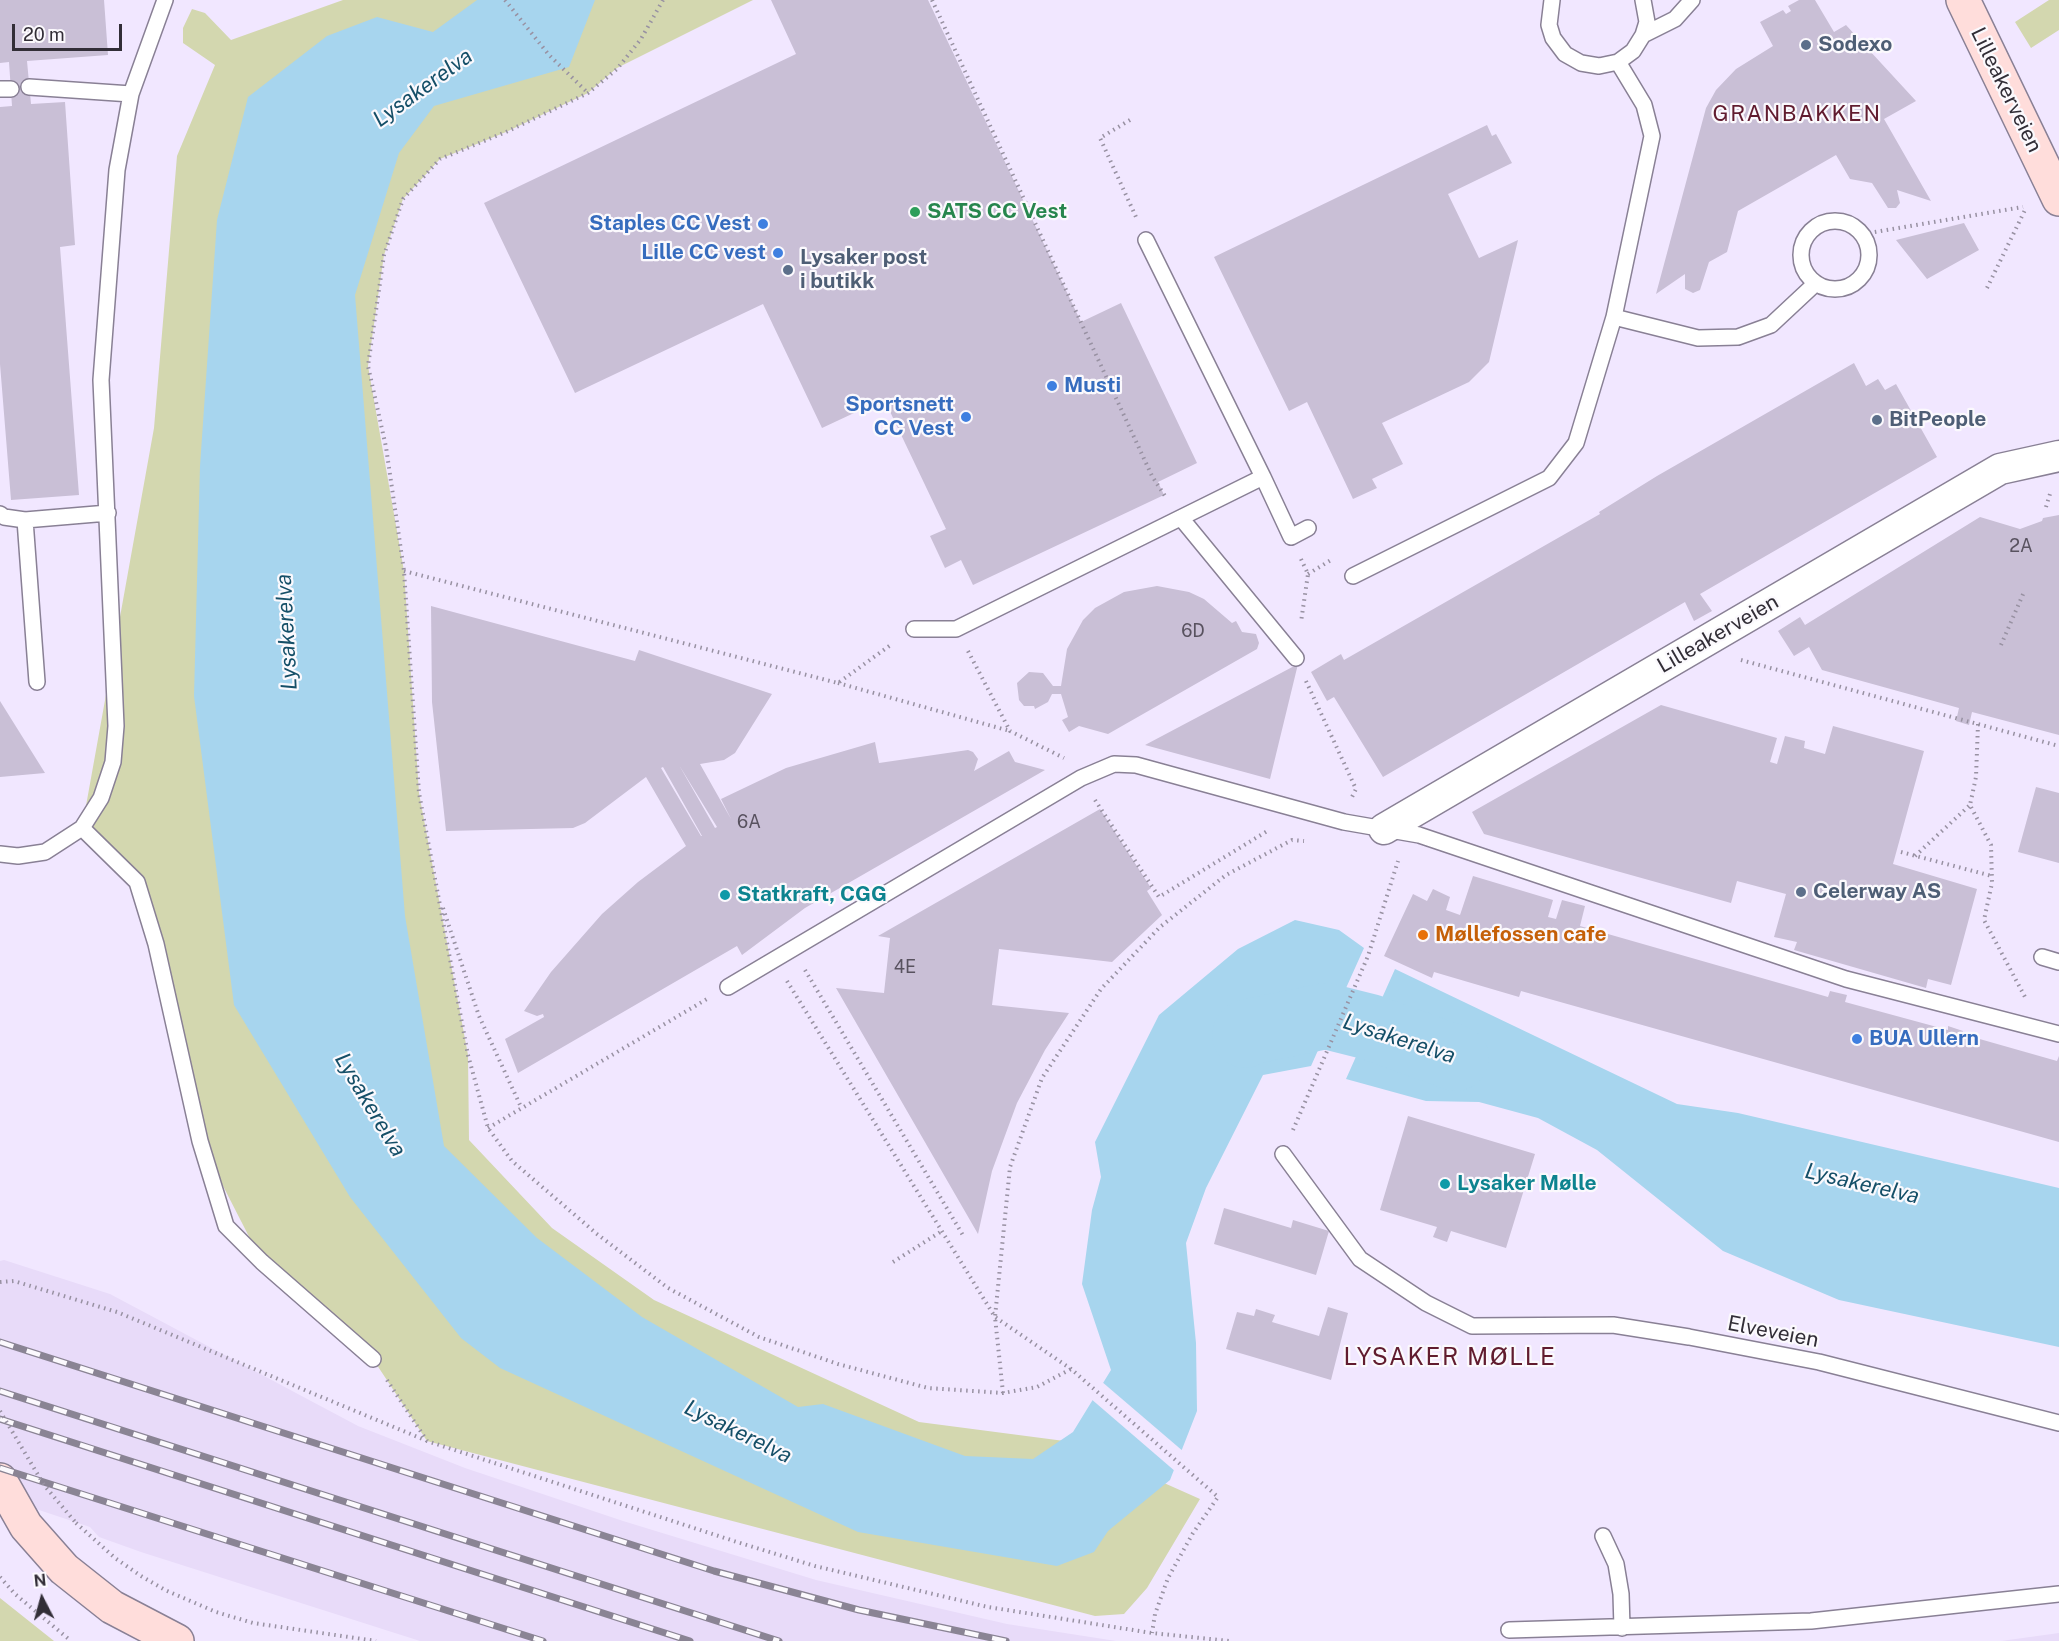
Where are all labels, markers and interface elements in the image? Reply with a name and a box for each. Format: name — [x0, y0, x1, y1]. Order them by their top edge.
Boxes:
scale bar — [15, 12, 124, 50]
street label: Lilleakerveien — [1965, 23, 2047, 157]
text: 20 m — [23, 24, 65, 45]
place label: Sodexo — [1818, 32, 1892, 58]
marker: Sodexo — [1799, 38, 1813, 52]
water label: Lysakerelva — [368, 43, 478, 133]
district label: GRANBAKKEN — [1713, 101, 1881, 127]
place label: SATS CC Vest — [927, 199, 1067, 225]
marker: SATS CC Vest — [908, 205, 922, 219]
place label: Staples CC Vest — [589, 211, 751, 237]
marker: Staples CC Vest — [756, 217, 770, 231]
place label: Lille CC vest — [641, 240, 766, 266]
place label: Lysaker post i butikk — [800, 245, 927, 295]
marker: Lille CC vest — [771, 246, 785, 260]
marker: Lysaker post i butikk — [781, 263, 795, 277]
place label: Musti — [1064, 373, 1121, 399]
marker: Musti — [1045, 379, 1059, 393]
place label: Sportsnett CC Vest — [845, 392, 954, 442]
place label: BitPeople — [1889, 407, 1986, 433]
marker: Sportsnett CC Vest — [959, 410, 973, 424]
marker: BitPeople — [1870, 413, 1884, 427]
house number: 2A — [2009, 535, 2033, 557]
water label: Lysakerelva — [271, 573, 303, 691]
street label: Lilleakerveien — [1653, 589, 1783, 679]
house number: 6D — [1181, 620, 1205, 642]
house number: 6A — [737, 811, 761, 833]
place label: Celerway AS — [1813, 879, 1941, 905]
place label: Statkraft, CGG — [737, 882, 887, 908]
marker: Celerway AS — [1794, 885, 1808, 899]
marker: Statkraft, CGG — [718, 888, 732, 902]
place label: Møllefossen cafe — [1435, 922, 1607, 948]
marker: Møllefossen cafe — [1416, 928, 1430, 942]
house number: 4E — [894, 956, 916, 978]
water label: Lysakerelva — [1340, 1008, 1458, 1070]
place label: BUA Ullern — [1869, 1026, 1979, 1052]
marker: BUA Ullern — [1850, 1032, 1864, 1046]
water label: Lysakerelva — [329, 1048, 411, 1162]
water label: Lysakerelva — [1802, 1158, 1922, 1210]
place label: Lysaker Mølle — [1457, 1171, 1597, 1197]
marker: Lysaker Mølle — [1438, 1177, 1452, 1191]
street label: Elveveien — [1725, 1311, 1821, 1353]
district label: LYSAKER MØLLE — [1344, 1344, 1556, 1372]
water label: Lysakerelva — [680, 1395, 796, 1469]
north arrow — [12, 1569, 72, 1629]
text: N — [33, 1571, 47, 1591]

